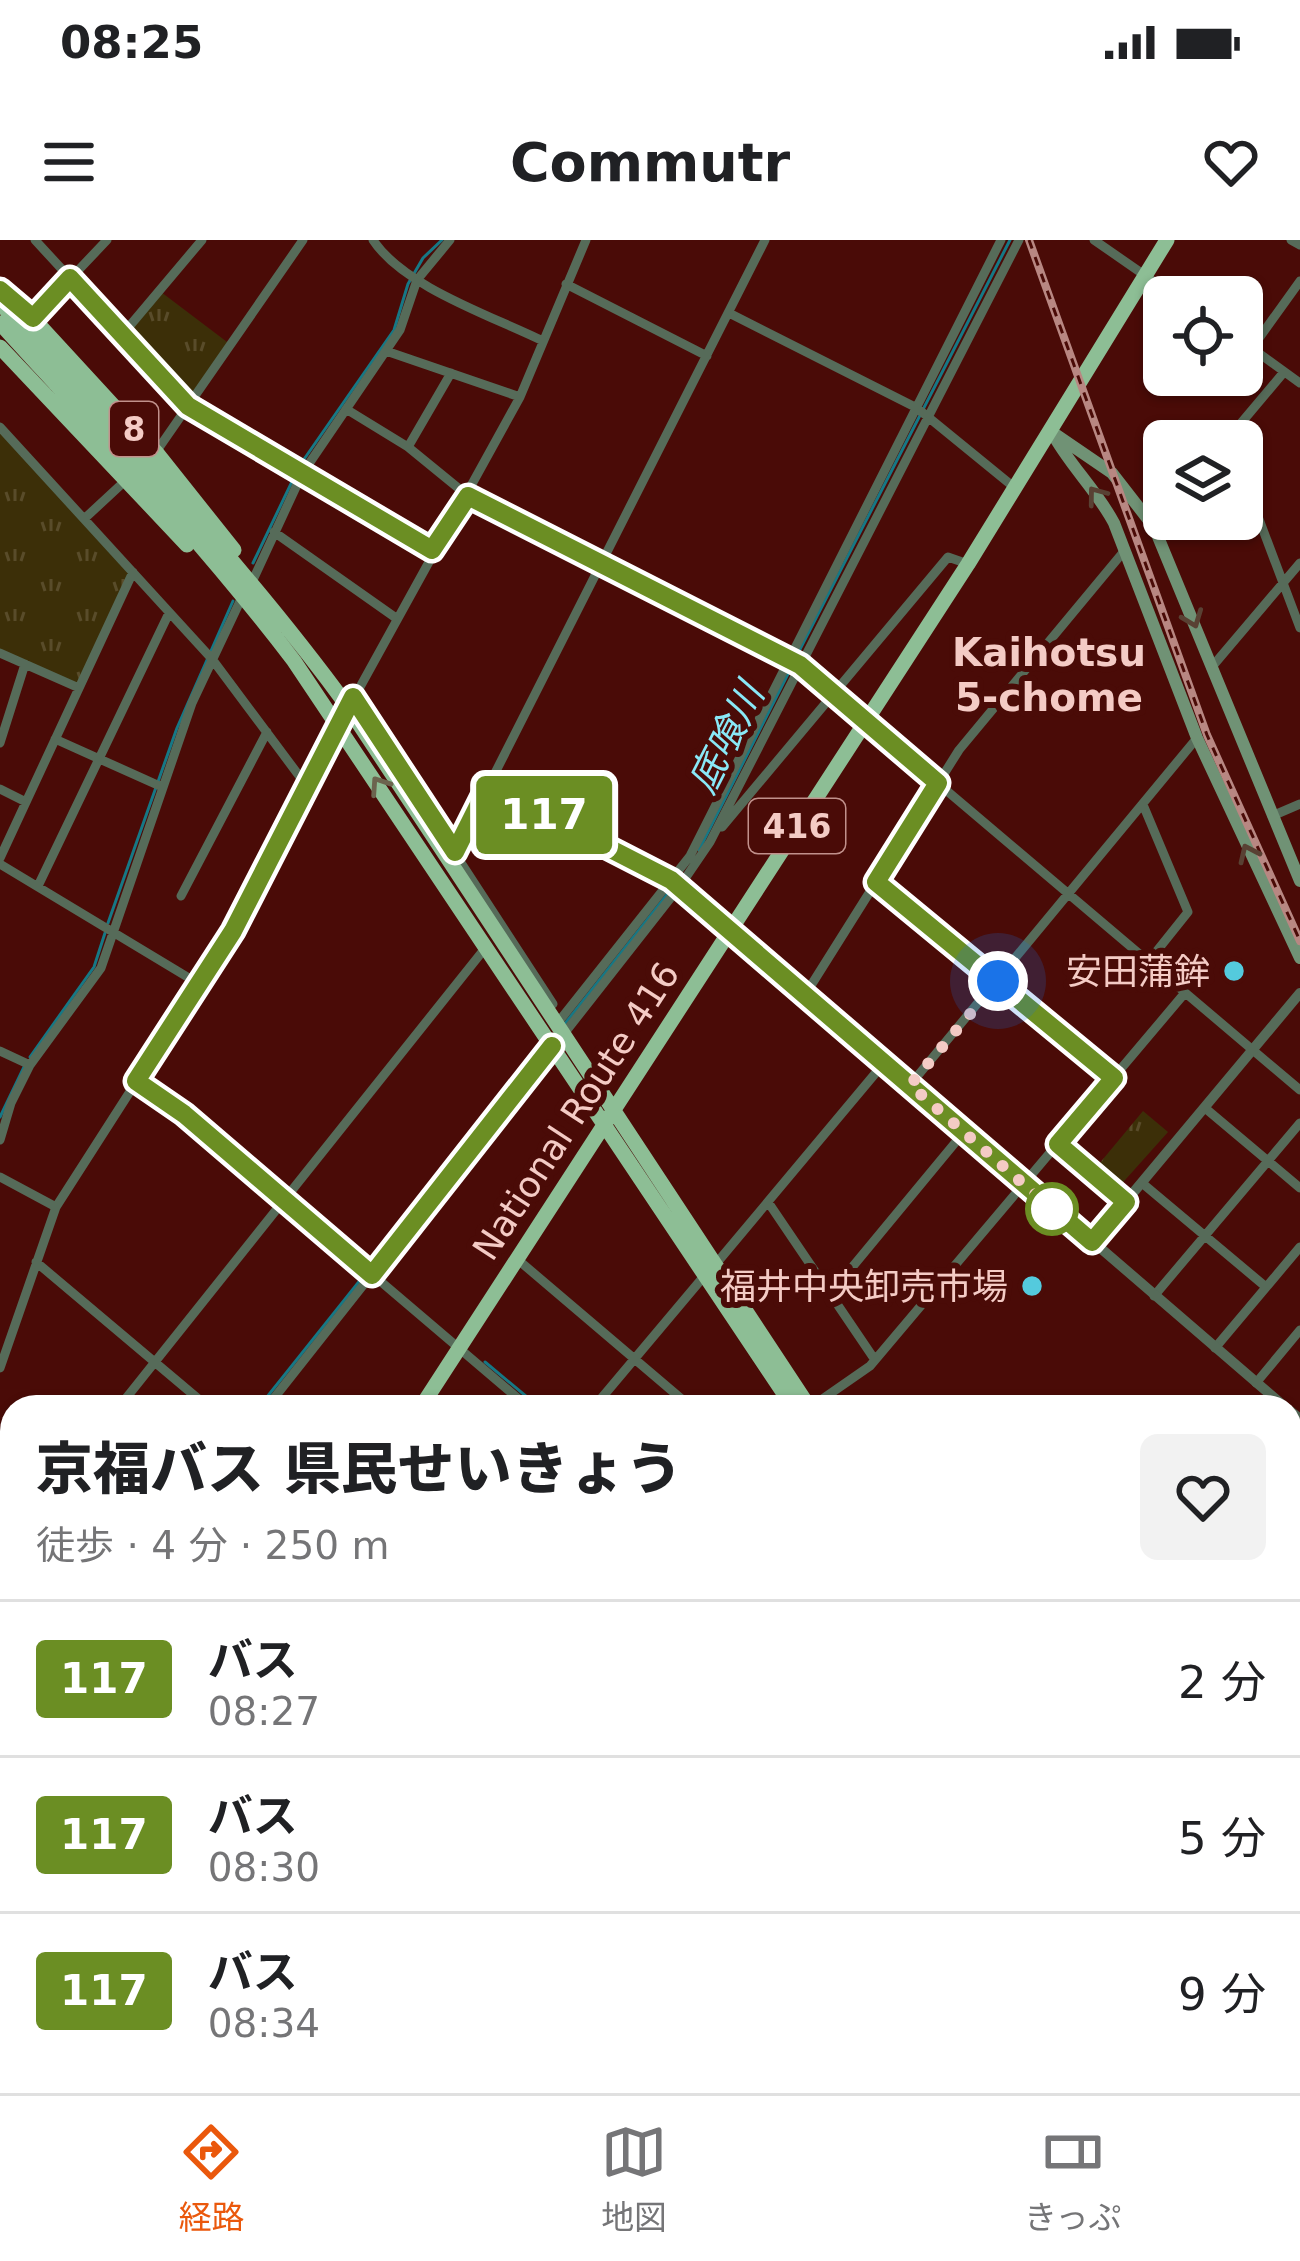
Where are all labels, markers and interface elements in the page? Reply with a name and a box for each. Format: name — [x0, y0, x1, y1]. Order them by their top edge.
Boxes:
text: 08:25 — [60, 16, 203, 69]
icon: menu — [36, 129, 102, 195]
icon: heart — [1198, 129, 1264, 195]
text: Commutr — [510, 131, 790, 194]
map controls — [1143, 276, 1263, 540]
button: locate — [1143, 276, 1263, 396]
road number: 8 — [110, 402, 158, 456]
button: layers — [1143, 420, 1263, 540]
one-way arrow — [1088, 487, 1110, 508]
one-way arrow — [1178, 608, 1203, 629]
district label: Kaihotsu 5-chome — [952, 630, 1146, 720]
water label: 底喰川 — [679, 672, 774, 800]
one-way arrow — [372, 776, 394, 798]
line badge: 117 — [475, 776, 613, 854]
text: 117 — [500, 790, 588, 839]
road number: 416 — [749, 799, 845, 853]
one-way arrow — [1239, 844, 1262, 865]
your location — [968, 951, 1028, 1011]
place label: 安田蒲鉾 — [1066, 951, 1210, 992]
street label: National Route 416 — [465, 955, 687, 1267]
marker: 安田蒲鉾 — [1221, 958, 1247, 984]
unlabelled marker — [1027, 1184, 1077, 1234]
place label: 福井中央卸売市場 — [720, 1266, 1008, 1307]
marker: 福井中央卸売市場 — [1019, 1273, 1045, 1299]
button: heart — [1140, 1434, 1266, 1560]
text: 京福バス 県民せいきょう — [36, 1436, 683, 1502]
text: 徒歩 · 4 分 · 250 m — [36, 1523, 389, 1568]
text: バス — [208, 1634, 298, 1687]
text: 117 — [60, 1654, 148, 1703]
text: 2 分 — [1178, 1656, 1266, 1709]
text: 08:27 — [208, 1689, 320, 1734]
text: バス — [208, 1790, 298, 1843]
text: 117 — [60, 1810, 148, 1859]
text: 5 分 — [1178, 1812, 1266, 1865]
text: 08:30 — [208, 1845, 320, 1890]
text: バス — [208, 1946, 298, 1999]
text: 117 — [60, 1966, 148, 2015]
text: 9 分 — [1178, 1968, 1266, 2021]
text: 08:34 — [208, 2001, 320, 2046]
tab: 経路 — [178, 2119, 244, 2239]
tab: 地図 — [601, 2119, 667, 2239]
tab: きっぷ — [1024, 2119, 1122, 2239]

